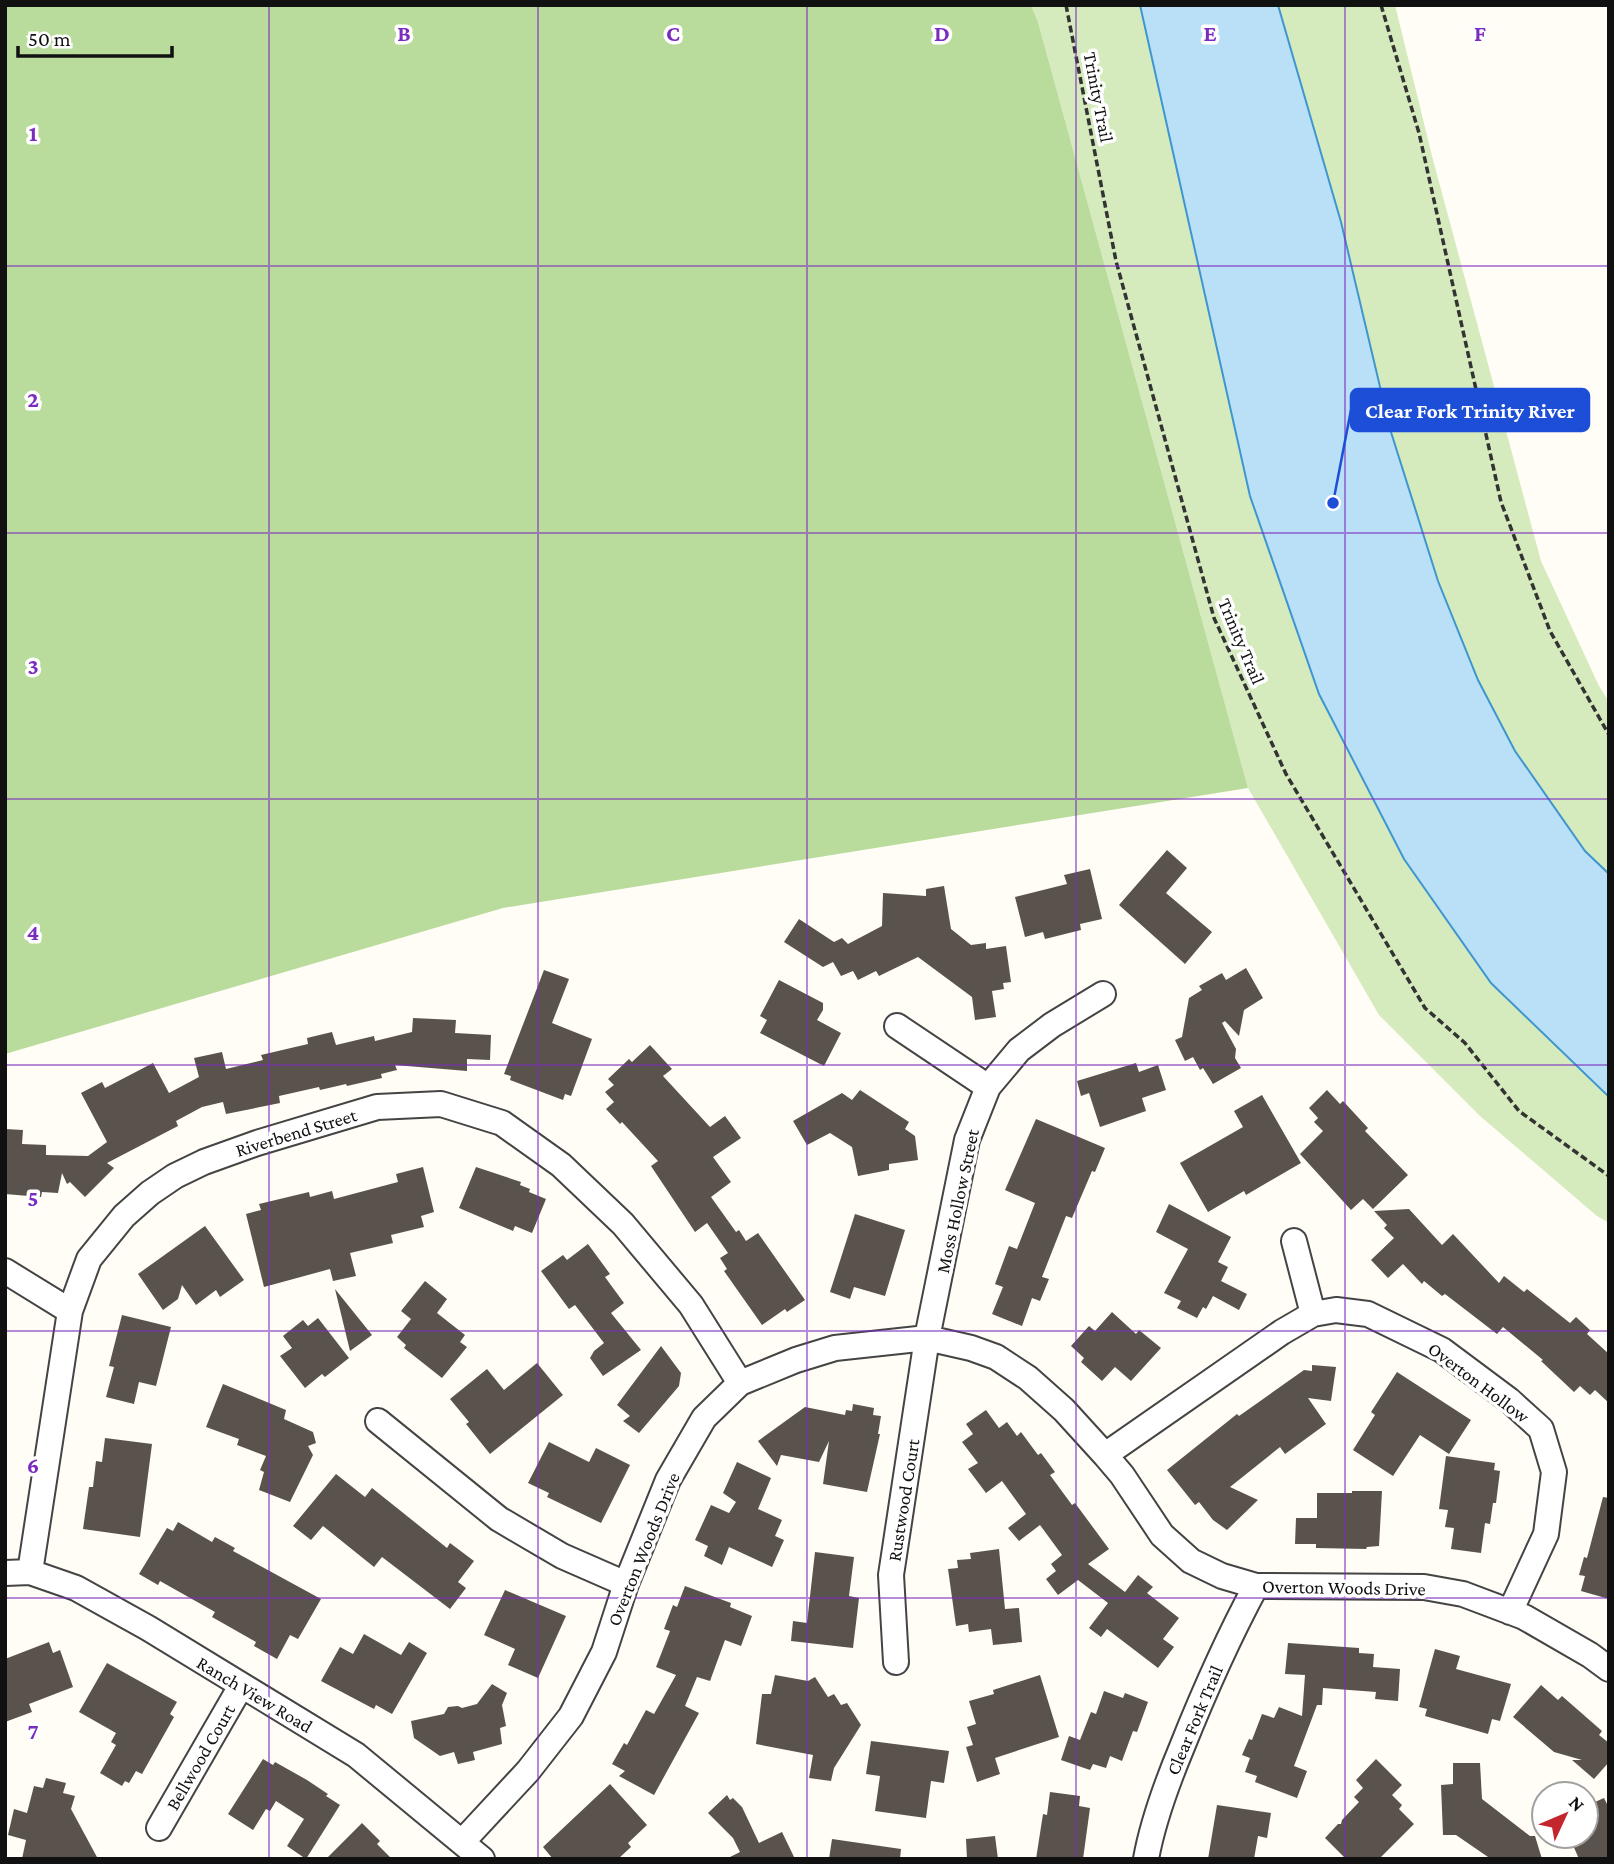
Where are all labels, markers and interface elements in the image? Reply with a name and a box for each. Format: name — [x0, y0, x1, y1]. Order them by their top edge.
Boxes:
scale bar — [18, 14, 172, 58]
text: B — [397, 20, 411, 46]
text: C — [666, 20, 680, 46]
text: D — [934, 20, 950, 46]
text: E — [1203, 20, 1217, 46]
text: F — [1474, 20, 1486, 46]
text: 50 m — [28, 27, 71, 51]
street label: Trinity Trail — [1080, 50, 1118, 144]
text: 1 — [29, 120, 38, 146]
text: 2 — [27, 386, 39, 412]
callout: Clear Fork Trinity River — [1351, 389, 1589, 431]
text: Clear Fork Trinity River — [1365, 399, 1576, 423]
street label: Trinity Trail — [1214, 595, 1269, 687]
text: 3 — [27, 653, 39, 679]
text: 4 — [27, 919, 39, 945]
street label: Riverbend Street — [233, 1104, 360, 1161]
street label: Moss Hollow Street — [932, 1126, 983, 1275]
text: 5 — [27, 1185, 39, 1211]
street label: Overton Hollow — [1424, 1338, 1533, 1427]
street label: Rustwood Court — [883, 1437, 924, 1563]
text: 6 — [27, 1452, 39, 1478]
street label: Overton Woods Drive — [603, 1469, 684, 1629]
street label: Overton Woods Drive — [1262, 1576, 1426, 1599]
street label: Ranch View Road — [193, 1652, 316, 1737]
street label: Clear Fork Trail — [1162, 1662, 1227, 1778]
street label: Bellwood Court — [162, 1700, 240, 1814]
text: 7 — [27, 1718, 39, 1744]
north arrow — [1530, 1780, 1600, 1850]
text: N — [1565, 1792, 1589, 1816]

